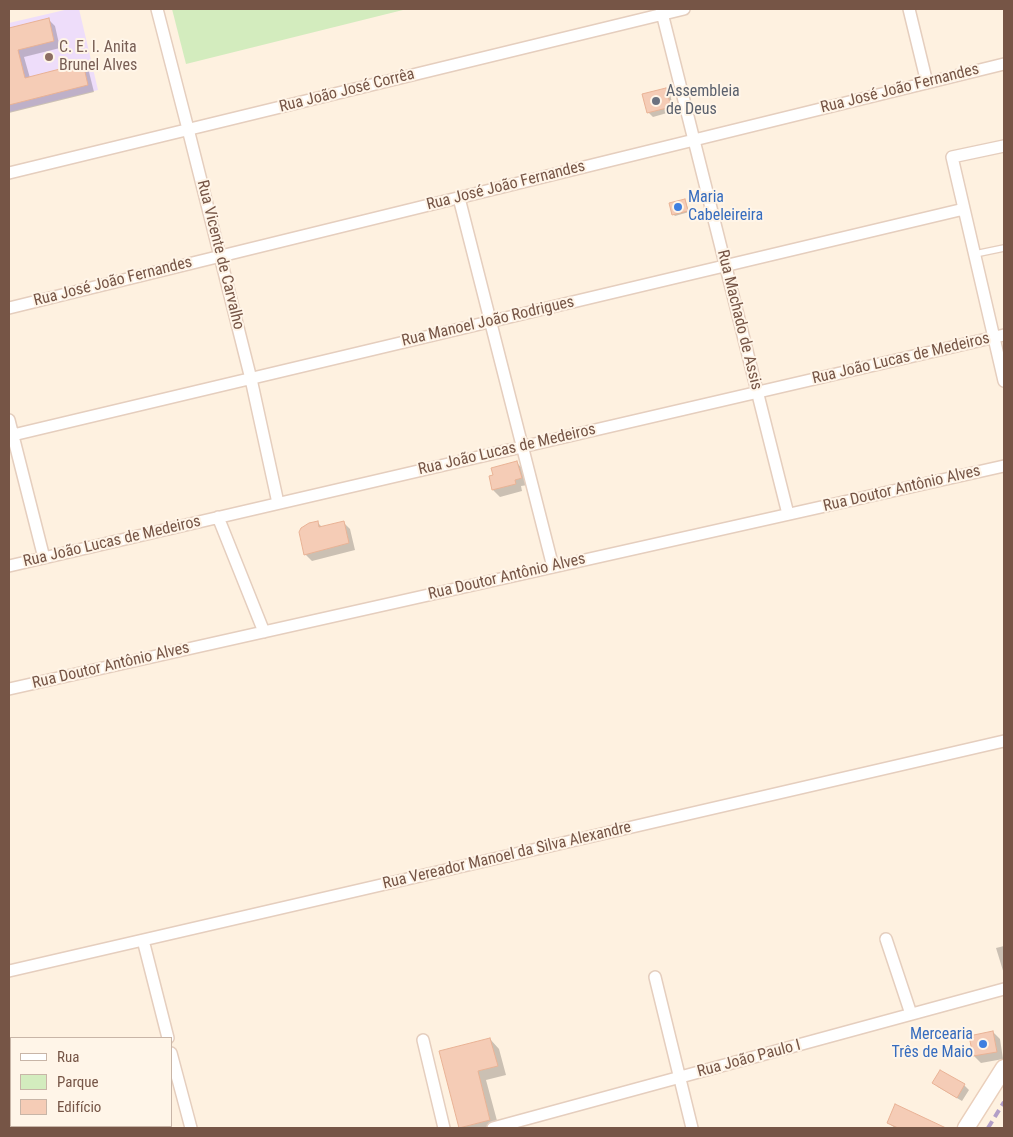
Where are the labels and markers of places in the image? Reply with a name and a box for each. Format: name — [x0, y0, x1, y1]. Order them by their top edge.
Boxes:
place label: C. E. I. Anita Brunel Alves — [59, 38, 137, 76]
marker: C. E. I. Anita Brunel Alves — [43, 51, 55, 63]
place label: Assembleia de Deus — [666, 82, 740, 120]
marker: Assembleia de Deus — [650, 95, 662, 107]
place label: Maria Cabeleireira — [688, 188, 763, 226]
marker: Maria Cabeleireira — [672, 201, 684, 213]
place label: Mercearia Três de Maio — [891, 1025, 973, 1063]
marker: Mercearia Três de Maio — [977, 1038, 989, 1050]

